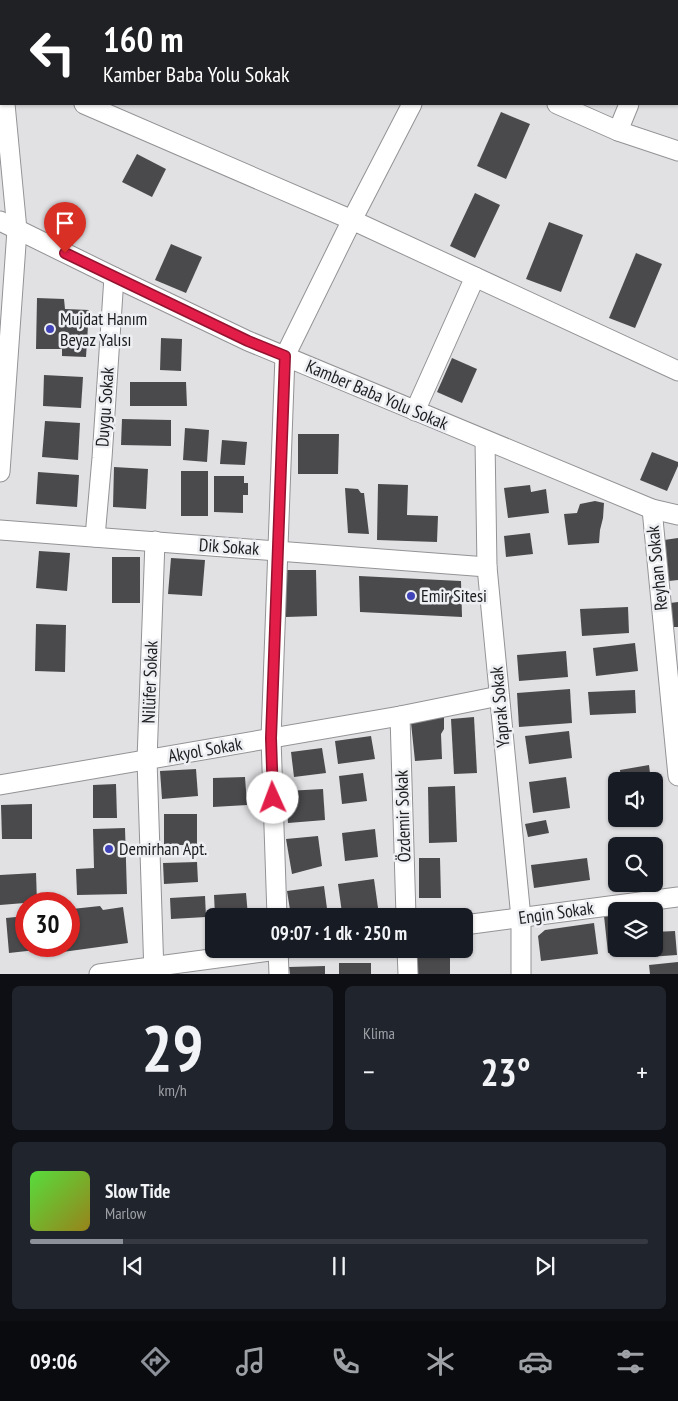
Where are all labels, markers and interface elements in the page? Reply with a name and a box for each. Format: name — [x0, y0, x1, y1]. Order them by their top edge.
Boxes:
text: 160 m — [103, 16, 184, 62]
icon: left — [20, 20, 85, 85]
text: Kamber Baba Yolu Sokak — [103, 60, 290, 88]
pin — [44, 202, 86, 253]
icon: arrive — [51, 209, 79, 237]
place label: Mujdat Hanım Beyaz Yalısı — [60, 307, 147, 351]
marker: Mujdat Hanım Beyaz Yalısı — [44, 323, 56, 335]
street label: Kamber Baba Yolu Sokak — [302, 354, 452, 435]
street label: Duygu Sokak — [90, 366, 119, 448]
street label: Reyhan Sokak — [641, 524, 672, 612]
street label: Dik Sokak — [198, 533, 260, 560]
place label: Emir Sitesi — [421, 584, 487, 607]
marker: Emir Sitesi — [405, 590, 417, 602]
street label: Nilüfer Sokak — [137, 640, 162, 724]
street label: Yaprak Sokak — [485, 666, 515, 749]
street label: Akyol Sokak — [166, 732, 244, 767]
street label: Özdemir Sokak — [389, 769, 416, 863]
position arrow — [246, 771, 298, 823]
map controls — [608, 772, 663, 957]
button: sound — [608, 772, 663, 827]
place label: Demirhan Apt. — [119, 837, 207, 860]
button: search — [608, 837, 663, 892]
marker: Demirhan Apt. — [103, 843, 115, 855]
speed limit sign: 30 — [15, 892, 80, 957]
street label: Engin Sokak — [517, 896, 595, 929]
button: layers — [608, 902, 663, 957]
text: 09:07 · 1 dk · 250 m — [271, 921, 407, 945]
text: 29 — [141, 1005, 204, 1089]
text: Klima — [363, 1023, 395, 1043]
text: 23° — [480, 1047, 531, 1096]
text: − — [363, 1053, 375, 1090]
text: + — [636, 1053, 648, 1090]
text: km/h — [158, 1080, 187, 1100]
text: Slow Tide — [105, 1179, 170, 1203]
text: Marlow — [105, 1203, 146, 1223]
icon: previous — [119, 1252, 147, 1280]
icon: pause — [325, 1252, 353, 1280]
icon: next — [531, 1252, 559, 1280]
icon: directions — [138, 1344, 173, 1379]
icon: music — [233, 1344, 268, 1379]
icon: phone — [328, 1344, 363, 1379]
icon: climate — [423, 1344, 458, 1379]
icon: car — [518, 1344, 553, 1379]
icon: filters — [613, 1344, 648, 1379]
text: 09:06 — [30, 1347, 78, 1375]

